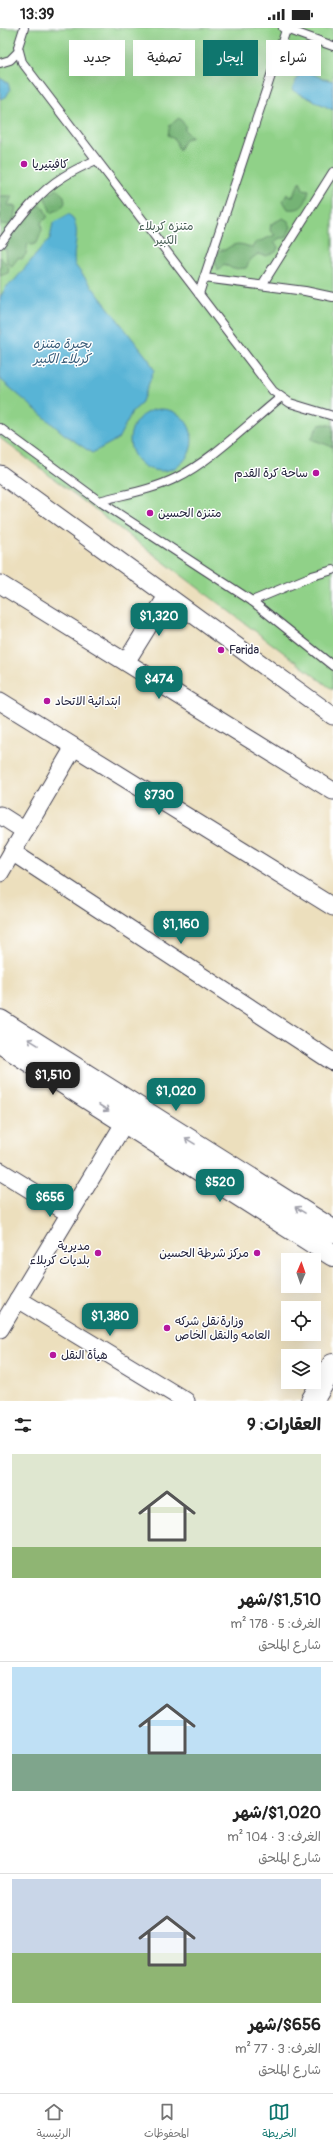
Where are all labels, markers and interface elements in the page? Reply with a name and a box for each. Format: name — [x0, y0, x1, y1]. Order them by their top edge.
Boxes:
text: 13:39 — [20, 5, 54, 24]
chip: جديد — [69, 40, 125, 76]
chip: تصفية — [133, 40, 195, 76]
chip: إيجار — [203, 40, 258, 76]
chip: شراء — [266, 40, 321, 76]
place label: كافيتيريا — [32, 157, 69, 172]
marker: كافيتيريا — [19, 159, 29, 169]
park label: متنزه كربلاء الكبير — [138, 219, 194, 248]
water label: بحيرة متنزه كربلاء الكبير — [32, 336, 93, 367]
place label: ساحة كرة القدم — [234, 466, 308, 482]
marker: ساحة كرة القدم — [311, 468, 321, 478]
place label: متنزه الحسين — [158, 506, 222, 521]
marker: متنزه الحسين — [145, 508, 155, 518]
pin: $1,320 — [126, 603, 192, 637]
text: $1,320 — [140, 608, 178, 624]
place label: Farida — [229, 643, 259, 658]
marker: Farida — [216, 645, 226, 655]
pin: $474 — [135, 666, 183, 700]
text: $474 — [144, 671, 174, 687]
place label: ابتدائية الاتحاد — [55, 694, 121, 709]
marker: ابتدائية الاتحاد — [42, 696, 52, 706]
pin: $730 — [135, 782, 183, 816]
text: $730 — [144, 787, 174, 803]
pin: $1,160 — [148, 911, 214, 945]
text: $1,160 — [163, 916, 199, 932]
one-way arrow — [27, 1038, 38, 1046]
pin: $1,510 — [20, 1062, 86, 1096]
text: $1,510 — [35, 1067, 71, 1083]
pin: $1,020 — [143, 1078, 209, 1112]
text: $1,020 — [156, 1083, 196, 1099]
one-way arrow — [98, 1105, 110, 1113]
one-way arrow — [185, 1137, 196, 1145]
pin: $520 — [196, 1169, 244, 1203]
text: $520 — [205, 1174, 235, 1190]
pin: $656 — [26, 1184, 74, 1218]
text: $656 — [35, 1189, 65, 1205]
one-way arrow — [294, 1206, 306, 1214]
place label: مديرية بلديات كربلاء — [30, 1239, 90, 1268]
place label: مركز شرطة الحسين — [159, 1246, 249, 1261]
marker: مديرية بلديات كربلاء — [93, 1248, 103, 1258]
marker: مركز شرطة الحسين — [252, 1248, 262, 1258]
north arrow — [281, 1253, 321, 1293]
map controls — [281, 1253, 321, 1389]
button: locate — [281, 1301, 321, 1341]
pin: $1,380 — [77, 1303, 143, 1337]
text: $1,380 — [91, 1308, 129, 1324]
place label: وزارةنقل شركه العامه والنقل الخاص — [175, 1314, 270, 1343]
marker: وزارةنقل شركه العامه والنقل الخاص — [162, 1323, 172, 1333]
place label: هيأة النقل — [61, 1348, 108, 1363]
button: layers — [281, 1349, 321, 1389]
marker: هيأة النقل — [48, 1350, 58, 1360]
icon: filters — [12, 1414, 34, 1436]
text: العقارات: 9 — [247, 1414, 321, 1435]
icon: home — [131, 1480, 203, 1552]
text: $1,510/شهر — [239, 1589, 321, 1610]
text: الغرف: 5 · 178 m² — [230, 1616, 321, 1632]
text: شارع الملحق — [258, 1637, 321, 1653]
icon: home — [131, 1693, 203, 1765]
text: $1,020/شهر — [234, 1802, 321, 1823]
text: الغرف: 3 · 104 m² — [227, 1829, 321, 1845]
text: شارع الملحق — [258, 1850, 321, 1866]
icon: home — [131, 1905, 203, 1977]
text: $656/شهر — [248, 2014, 321, 2035]
text: الغرف: 3 · 77 m² — [235, 2041, 321, 2057]
text: شارع الملحق — [258, 2062, 321, 2078]
tab: الرئيسية — [37, 2101, 71, 2143]
tab: المحفوظات — [144, 2101, 189, 2143]
tab: الخريطة — [262, 2101, 297, 2143]

